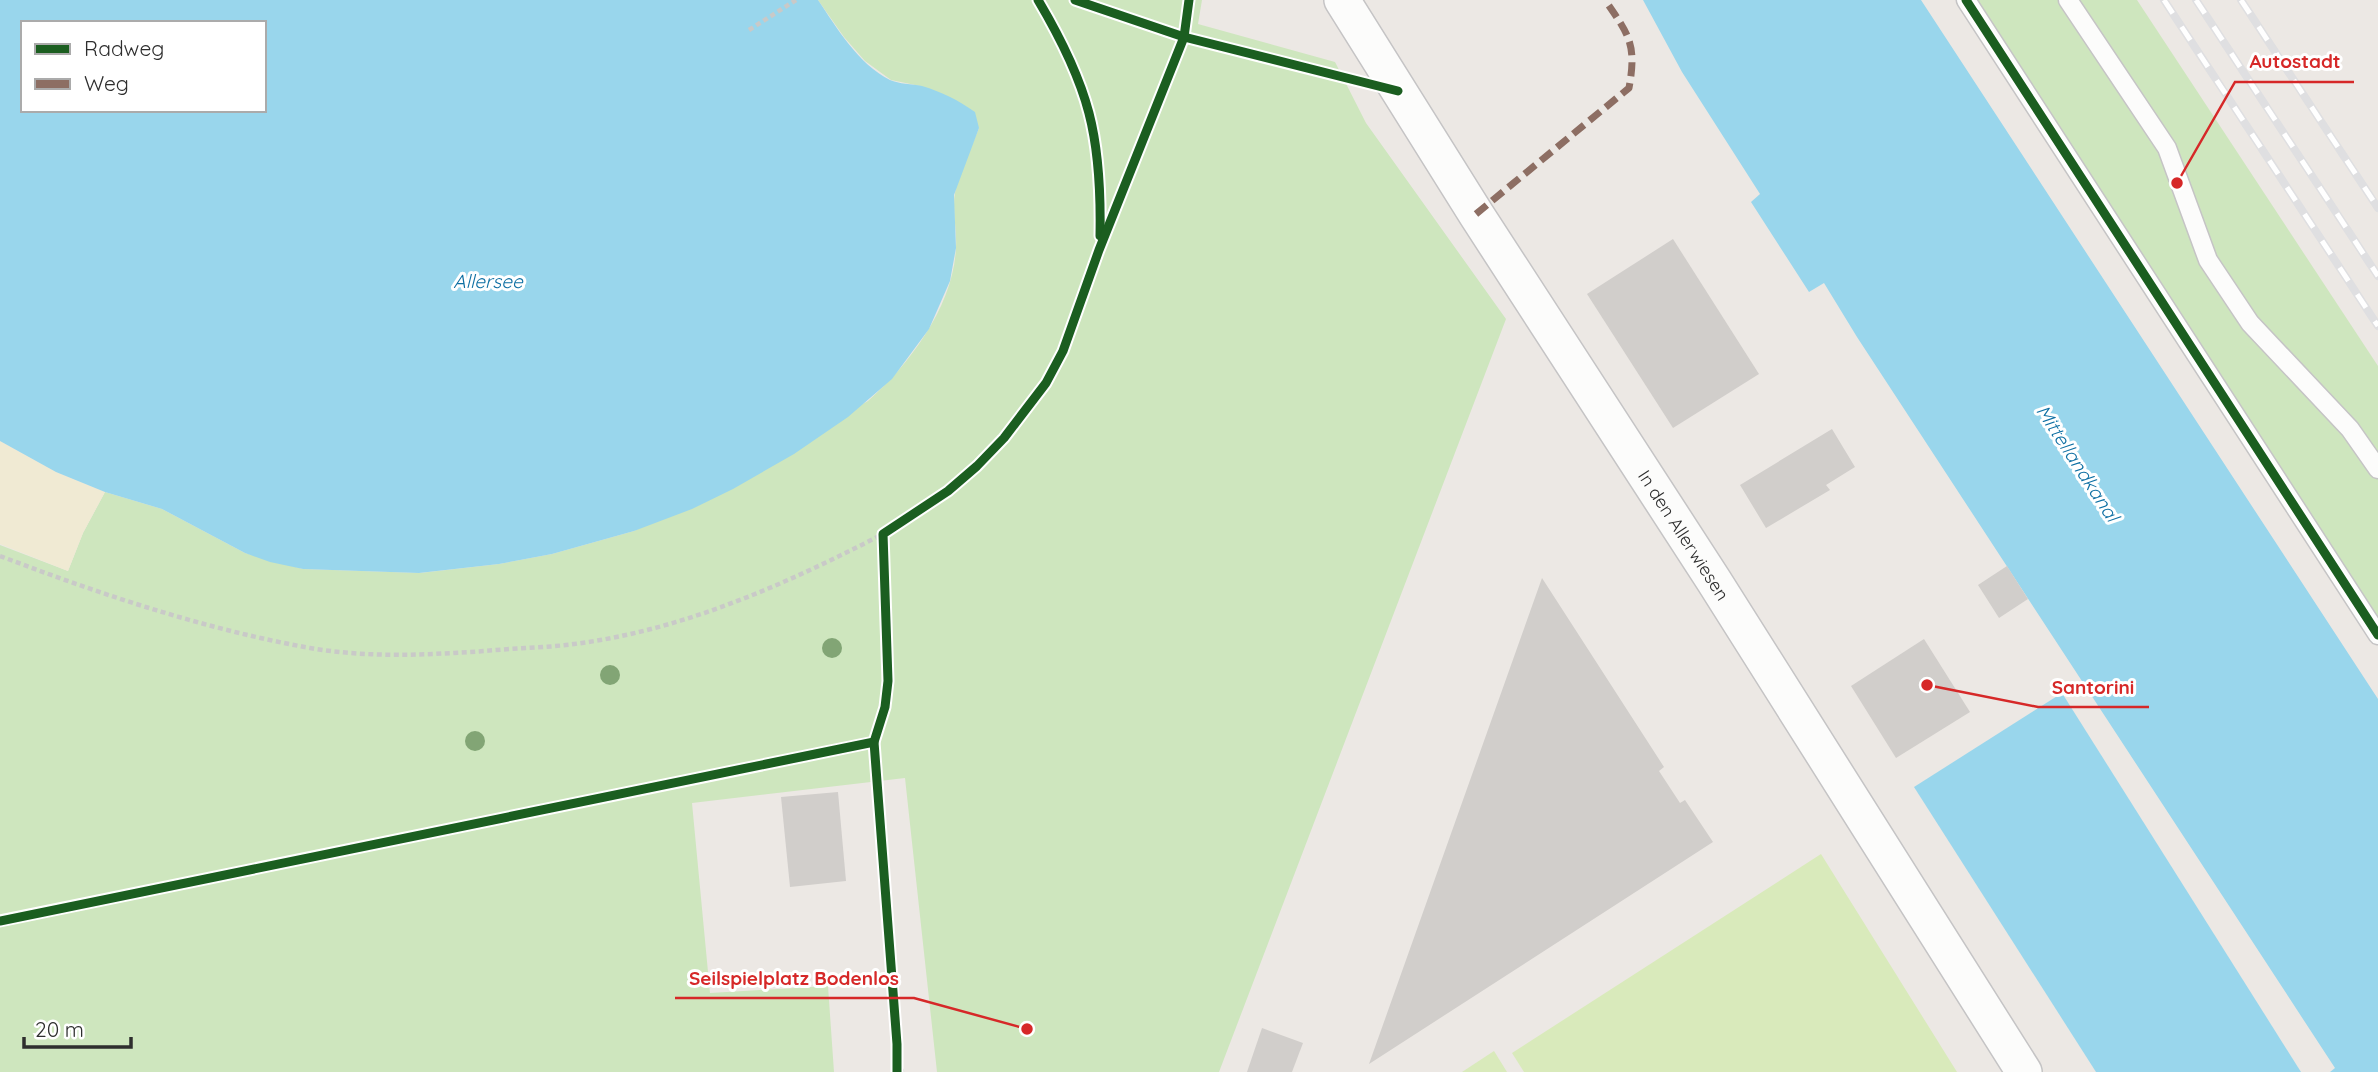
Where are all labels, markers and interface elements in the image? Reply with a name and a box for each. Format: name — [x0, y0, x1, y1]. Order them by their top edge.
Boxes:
legend — [21, 21, 266, 112]
text: Radweg — [84, 35, 164, 61]
callout: Autostadt — [2235, 42, 2354, 82]
text: Autostadt — [2249, 49, 2341, 73]
text: Weg — [84, 70, 129, 96]
water label: Allersee — [453, 269, 524, 293]
water label: Mittellandkanal — [2031, 400, 2126, 528]
street label: In den Allerwiesen — [1633, 465, 1735, 604]
callout: Santorini — [2038, 667, 2149, 707]
text: Santorini — [2052, 675, 2134, 699]
callout: Seilspielplatz Bodenlos — [675, 958, 914, 998]
text: Seilspielplatz Bodenlos — [689, 966, 899, 990]
scale bar — [24, 1006, 131, 1050]
text: 20 m — [35, 1016, 84, 1042]

